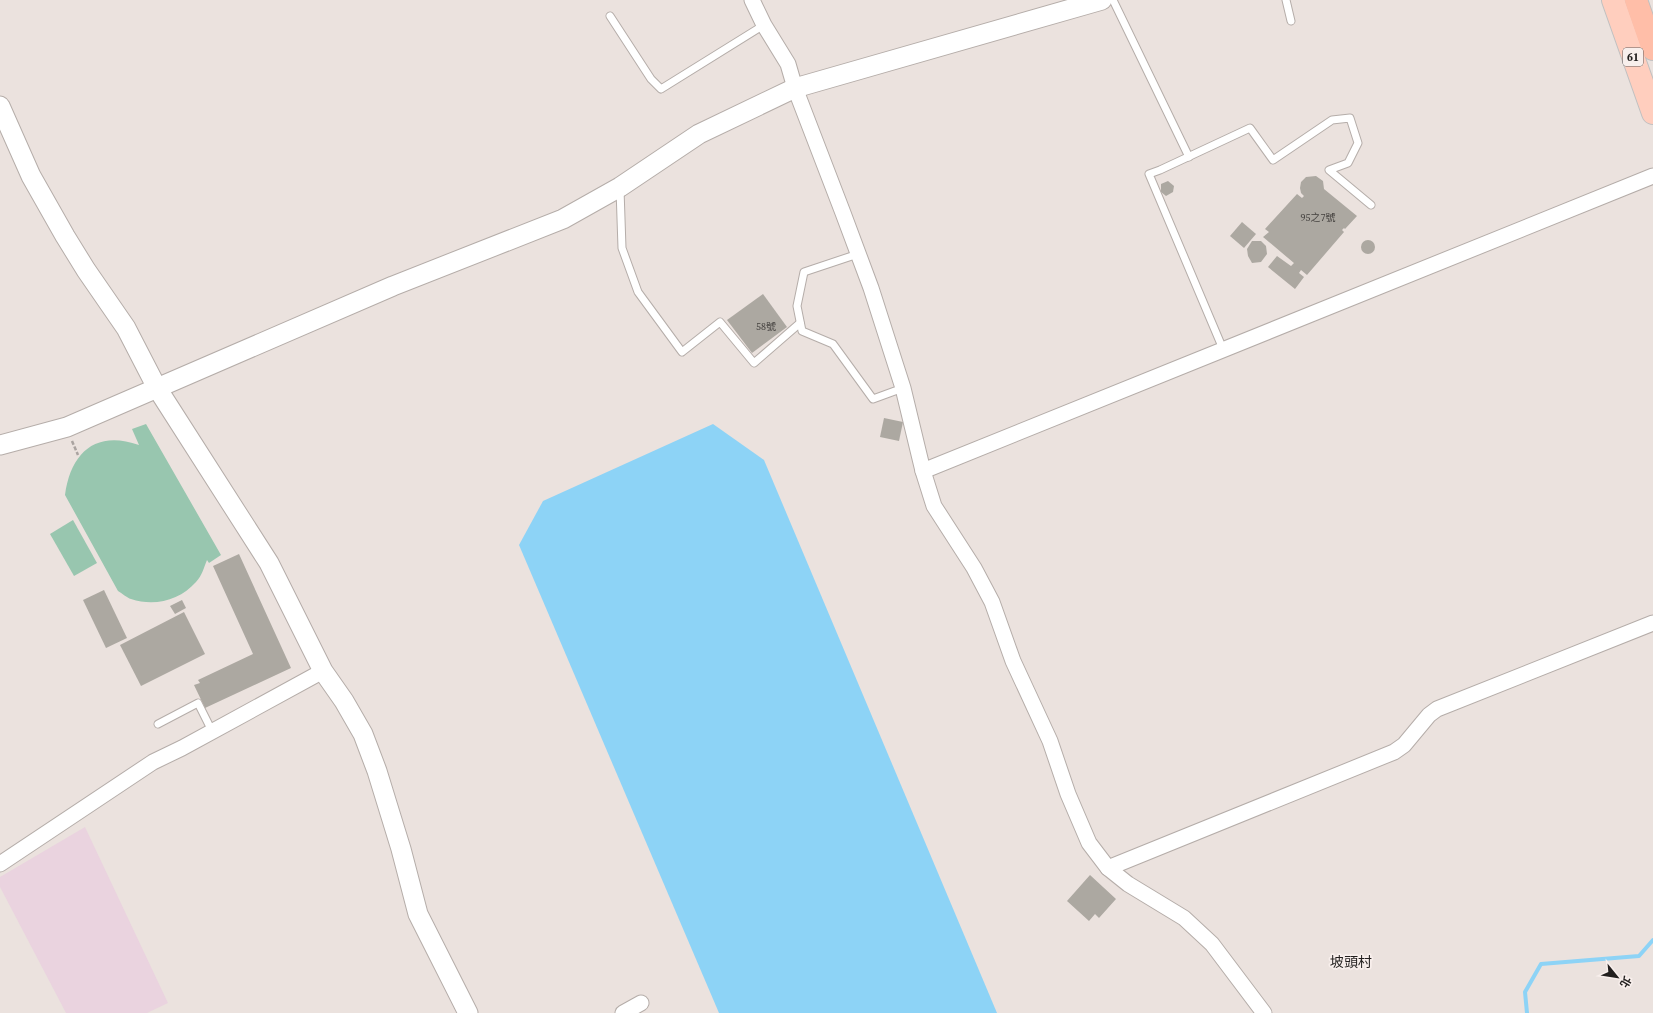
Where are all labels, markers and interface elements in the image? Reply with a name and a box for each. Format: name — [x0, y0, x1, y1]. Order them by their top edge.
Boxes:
road number: 61 — [1623, 48, 1643, 66]
house number: 95之7號 — [1301, 211, 1336, 224]
house number: 58號 — [756, 320, 776, 333]
district label: 坡頭村 — [1330, 952, 1372, 972]
north arrow — [1597, 957, 1637, 997]
text: 北 — [1616, 973, 1634, 990]

